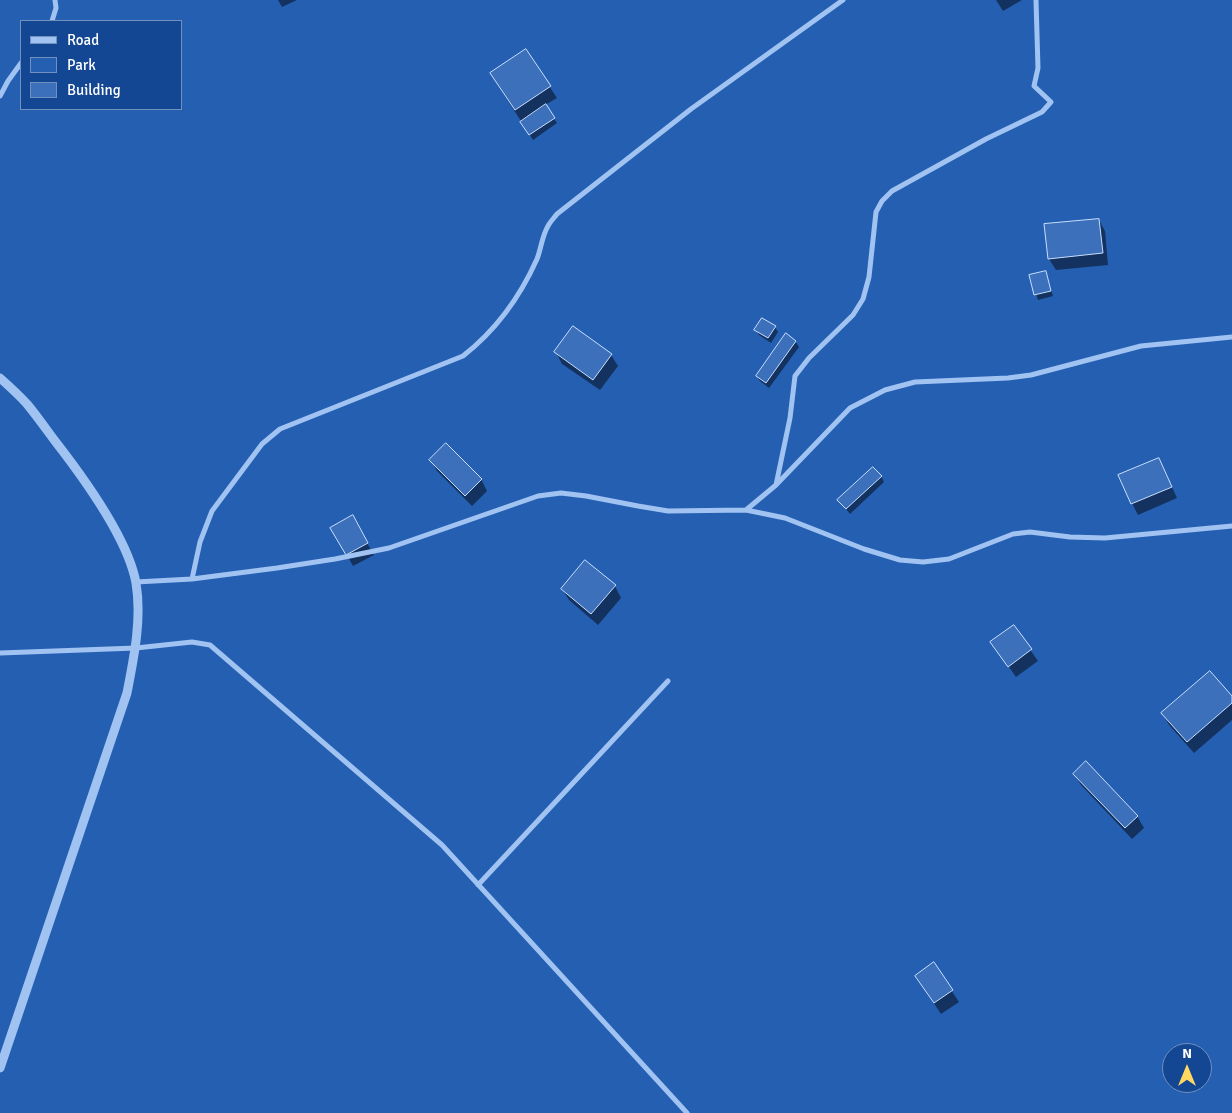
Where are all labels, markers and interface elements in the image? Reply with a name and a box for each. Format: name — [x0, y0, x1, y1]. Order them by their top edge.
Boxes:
legend — [20, 20, 182, 110]
text: Road — [67, 31, 99, 49]
text: Park — [67, 56, 96, 74]
text: Building — [67, 81, 121, 99]
north arrow — [1162, 1043, 1212, 1093]
text: N — [1182, 1045, 1192, 1062]

